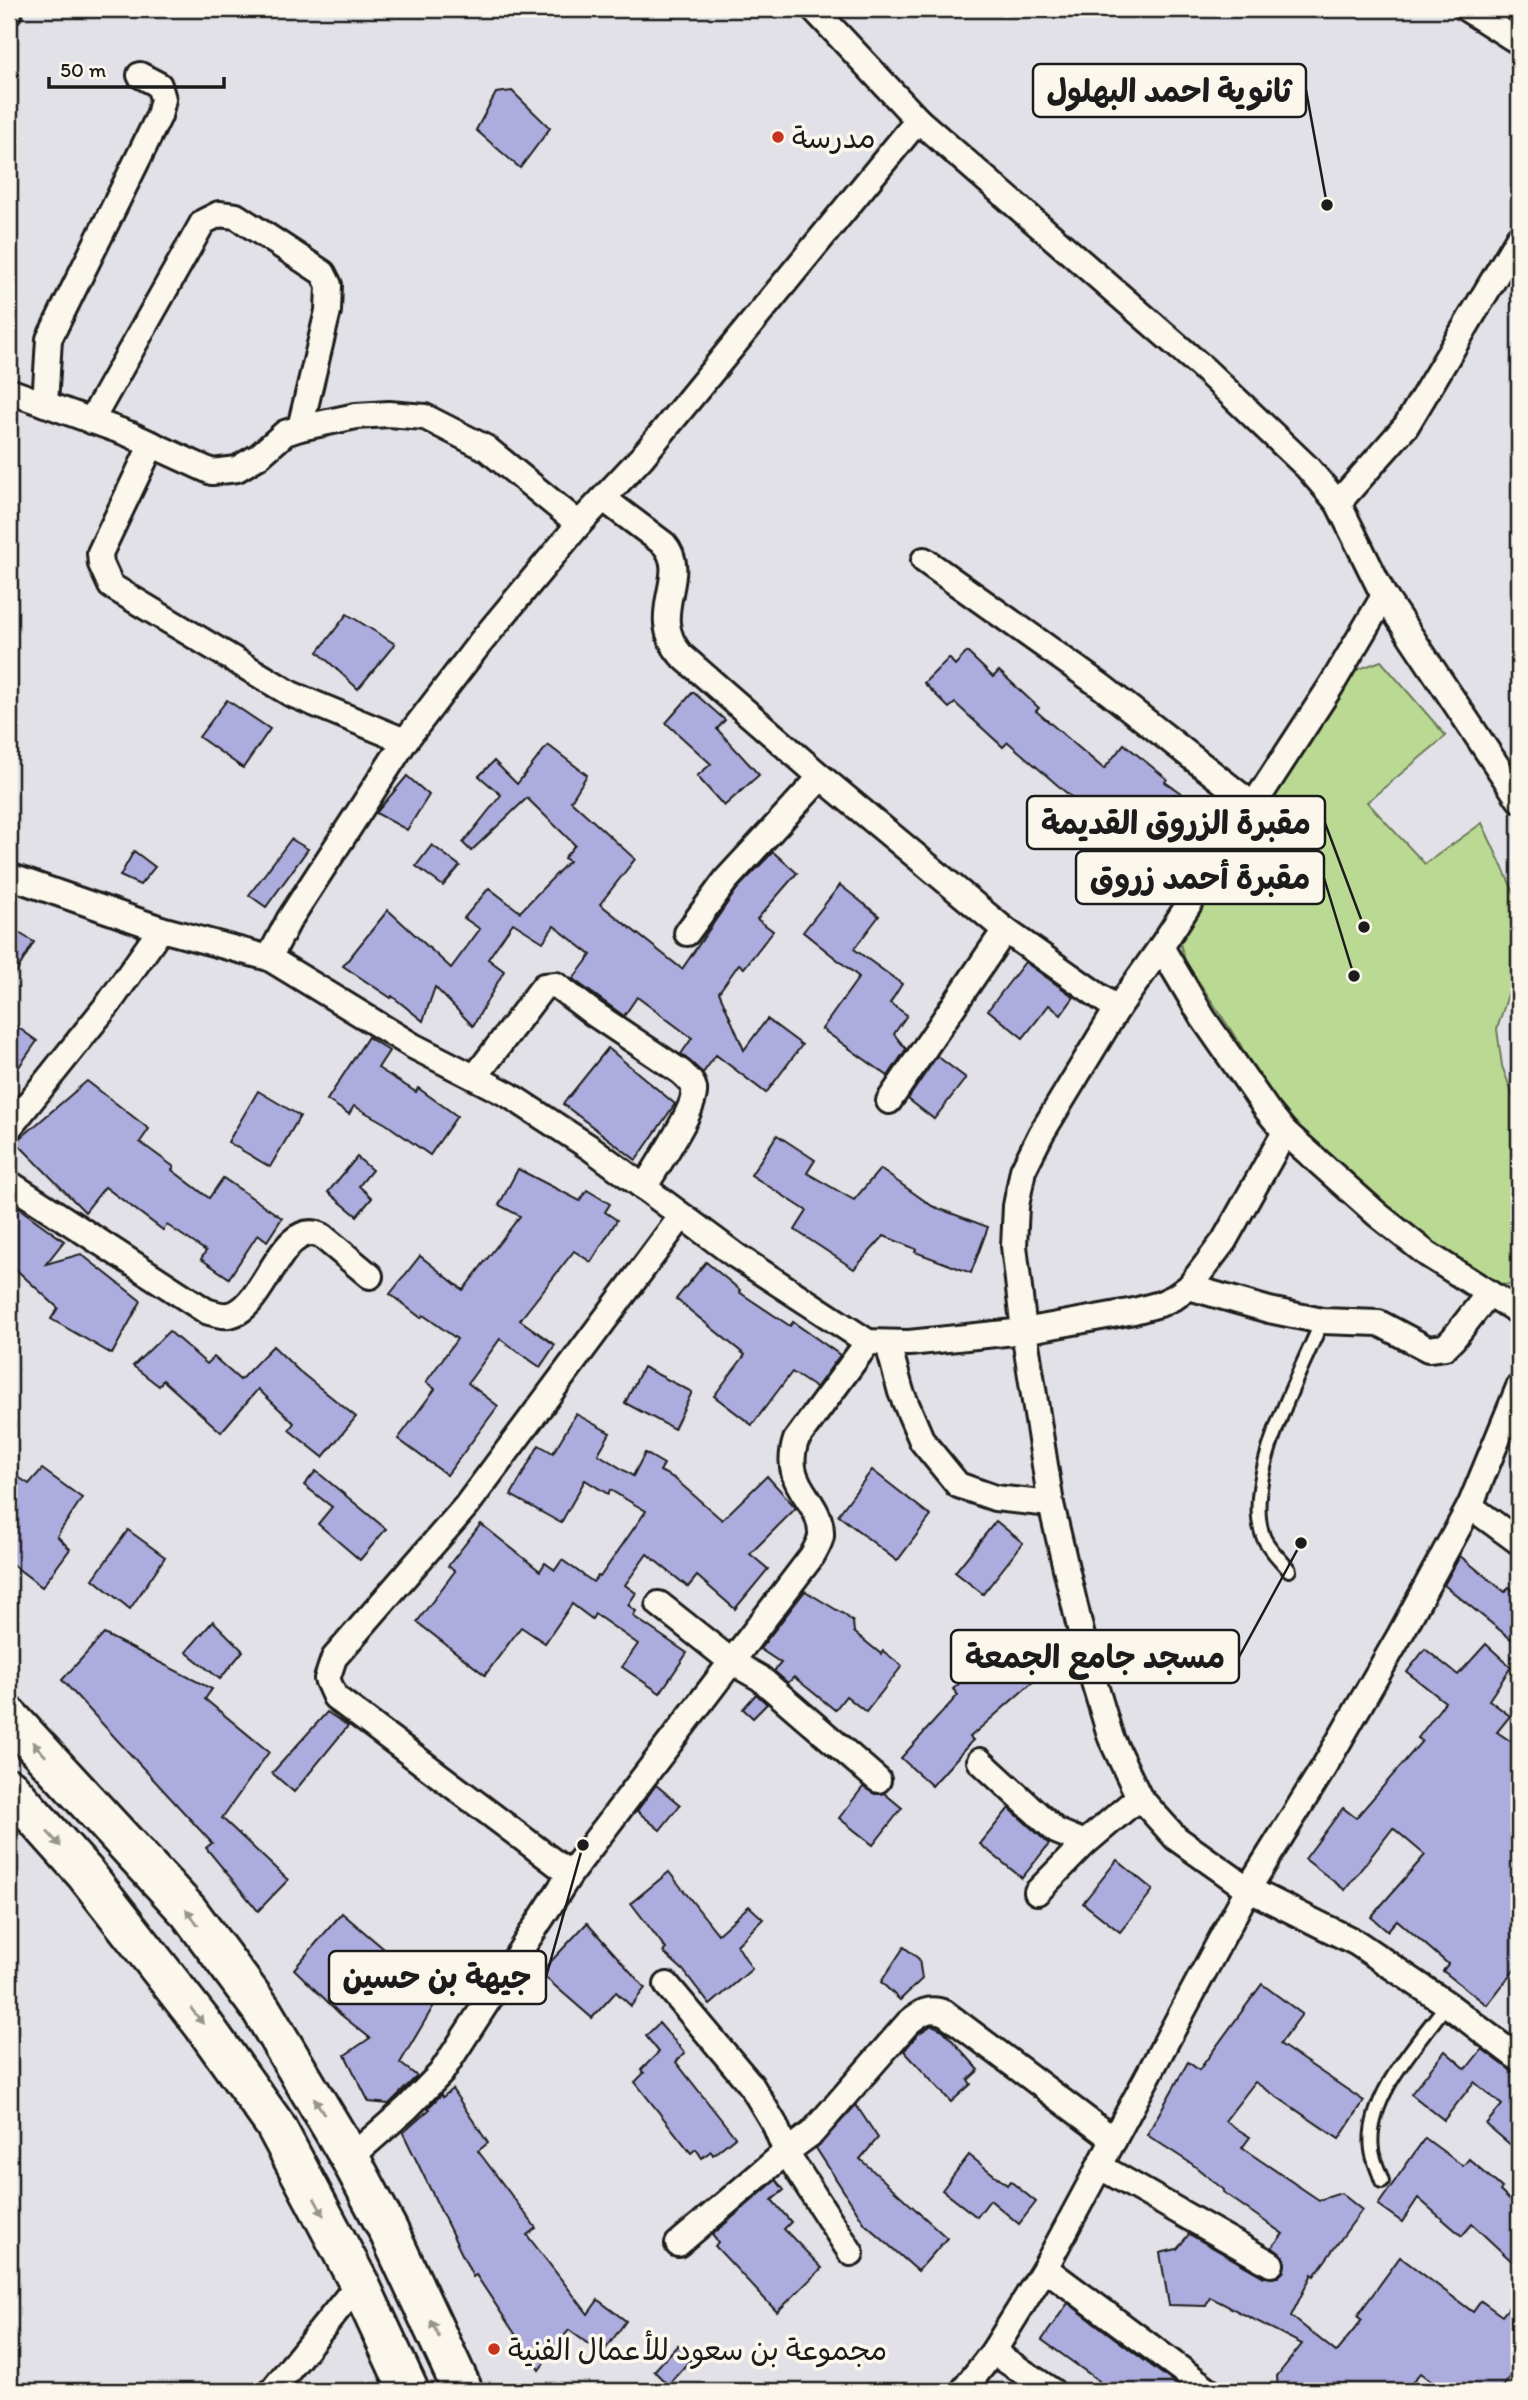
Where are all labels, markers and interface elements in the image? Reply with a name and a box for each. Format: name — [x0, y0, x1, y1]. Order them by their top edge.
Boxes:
scale bar — [49, 46, 224, 90]
text: 50 m — [60, 57, 107, 82]
callout: ثانوية احمد البهلول — [1033, 64, 1306, 117]
text: ثانوية احمد البهلول — [1047, 72, 1293, 112]
place label: مدرسة — [792, 119, 876, 156]
marker: مدرسة — [770, 129, 786, 145]
callout: مقبرة الزروق القديمة — [1027, 796, 1325, 849]
text: مقبرة الزروق القديمة — [1041, 804, 1311, 843]
callout: مقبرة أحمد زروق — [1076, 851, 1324, 904]
text: مقبرة أحمد زروق — [1090, 859, 1310, 898]
callout: مسجد جامع الجمعة — [951, 1630, 1239, 1683]
text: مسجد جامع الجمعة — [965, 1638, 1225, 1680]
one-way arrow — [31, 1741, 47, 1758]
one-way arrow — [46, 1830, 62, 1848]
one-way arrow — [185, 1908, 200, 1926]
callout: جيهة بن حسين — [329, 1951, 546, 2004]
text: جيهة بن حسين — [342, 1958, 532, 1997]
one-way arrow — [189, 2007, 203, 2025]
one-way arrow — [312, 2096, 325, 2115]
one-way arrow — [313, 2198, 325, 2217]
one-way arrow — [429, 2319, 440, 2339]
place label: مجموعة بن سعود للأعمال الفنية — [508, 2330, 887, 2370]
marker: مجموعة بن سعود للأعمال الفنية — [486, 2341, 502, 2357]

